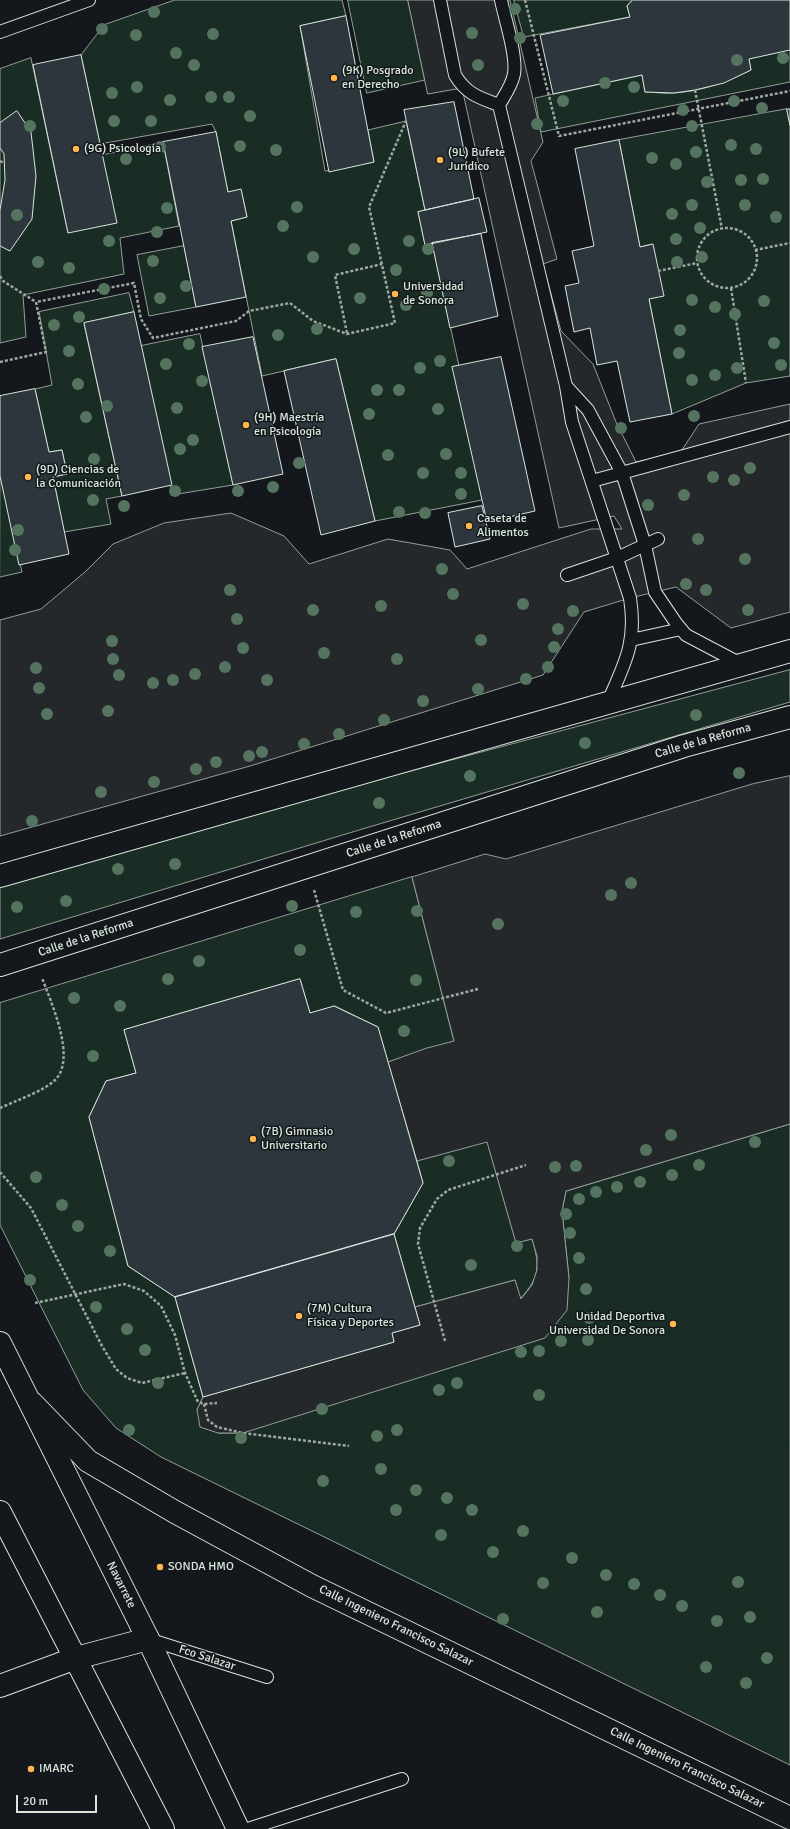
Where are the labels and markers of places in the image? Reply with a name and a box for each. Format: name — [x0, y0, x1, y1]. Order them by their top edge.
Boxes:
place label: (9K) Posgrado en Derecho — [342, 64, 413, 92]
marker: (9K) Posgrado en Derecho — [329, 73, 339, 83]
place label: (9G) Psicología — [84, 142, 161, 156]
marker: (9G) Psicología — [71, 144, 81, 154]
place label: (9L) Bufete Jurídico — [448, 146, 505, 174]
marker: (9L) Bufete Jurídico — [435, 155, 445, 165]
place label: Universidad de Sonora — [403, 280, 464, 308]
marker: Universidad de Sonora — [390, 289, 400, 299]
place label: (9H) Maestría en Psicología — [254, 411, 324, 439]
marker: (9H) Maestría en Psicología — [241, 420, 251, 430]
place label: (9D) Ciencias de la Comunicación — [36, 463, 121, 491]
marker: (9D) Ciencias de la Comunicación — [23, 472, 33, 482]
place label: Caseta de Alimentos — [477, 512, 529, 540]
marker: Caseta de Alimentos — [464, 521, 474, 531]
place label: (7B) Gimnasio Universitario — [261, 1125, 333, 1153]
marker: (7B) Gimnasio Universitario — [248, 1134, 258, 1144]
place label: (7M) Cultura Física y Deportes — [307, 1302, 394, 1330]
place label: Unidad Deportiva Universidad De Sonora — [549, 1310, 665, 1338]
marker: (7M) Cultura Física y Deportes — [294, 1311, 304, 1321]
marker: Unidad Deportiva Universidad De Sonora — [668, 1319, 678, 1329]
place label: SONDA HMO — [168, 1560, 234, 1574]
marker: SONDA HMO — [155, 1562, 165, 1572]
place label: IMARC — [39, 1762, 74, 1776]
marker: IMARC — [26, 1764, 36, 1774]

